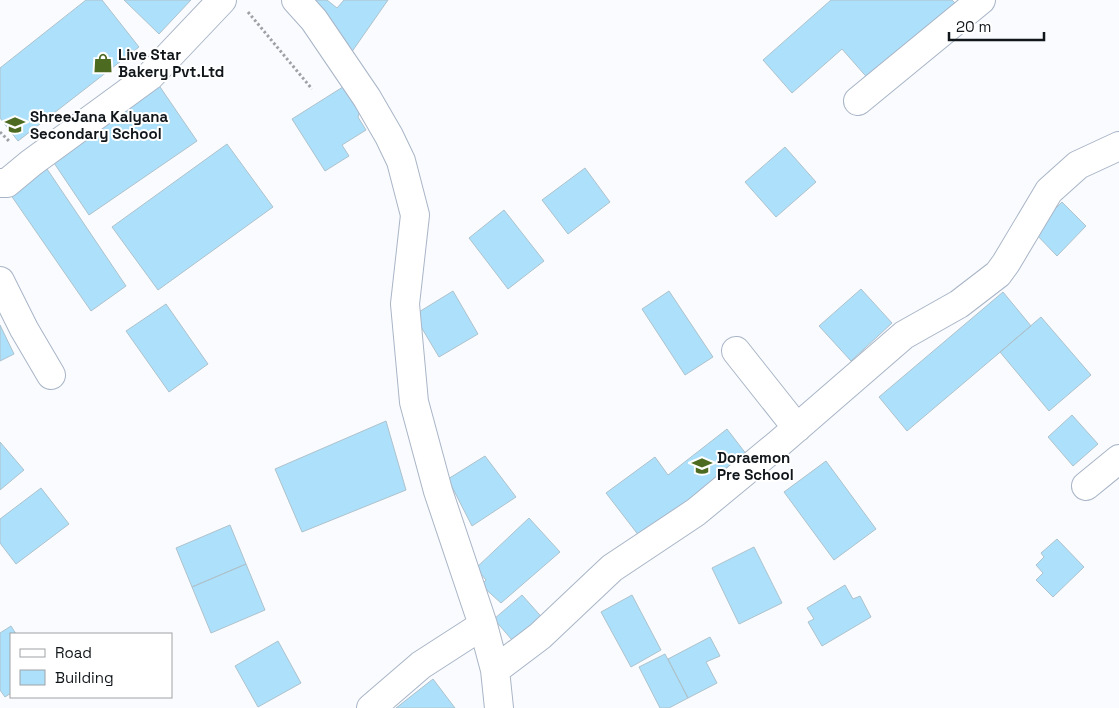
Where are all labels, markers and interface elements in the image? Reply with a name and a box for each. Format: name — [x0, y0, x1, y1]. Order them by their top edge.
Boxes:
scale bar — [949, 10, 1044, 42]
text: 20 m — [956, 17, 991, 36]
place label: Live Star Bakery Pvt.Ltd — [118, 45, 224, 81]
shop icon: Live Star Bakery Pvt.Ltd — [92, 52, 114, 74]
place label: ShreeJana Kalyana Secondary School — [30, 107, 169, 143]
school or university icon: ShreeJana Kalyana Secondary School — [4, 114, 26, 136]
place label: Doraemon Pre School — [717, 448, 794, 484]
school or university icon: Doraemon Pre School — [691, 455, 713, 477]
legend — [10, 633, 172, 698]
text: Road — [55, 643, 92, 662]
text: Building — [55, 668, 114, 687]

